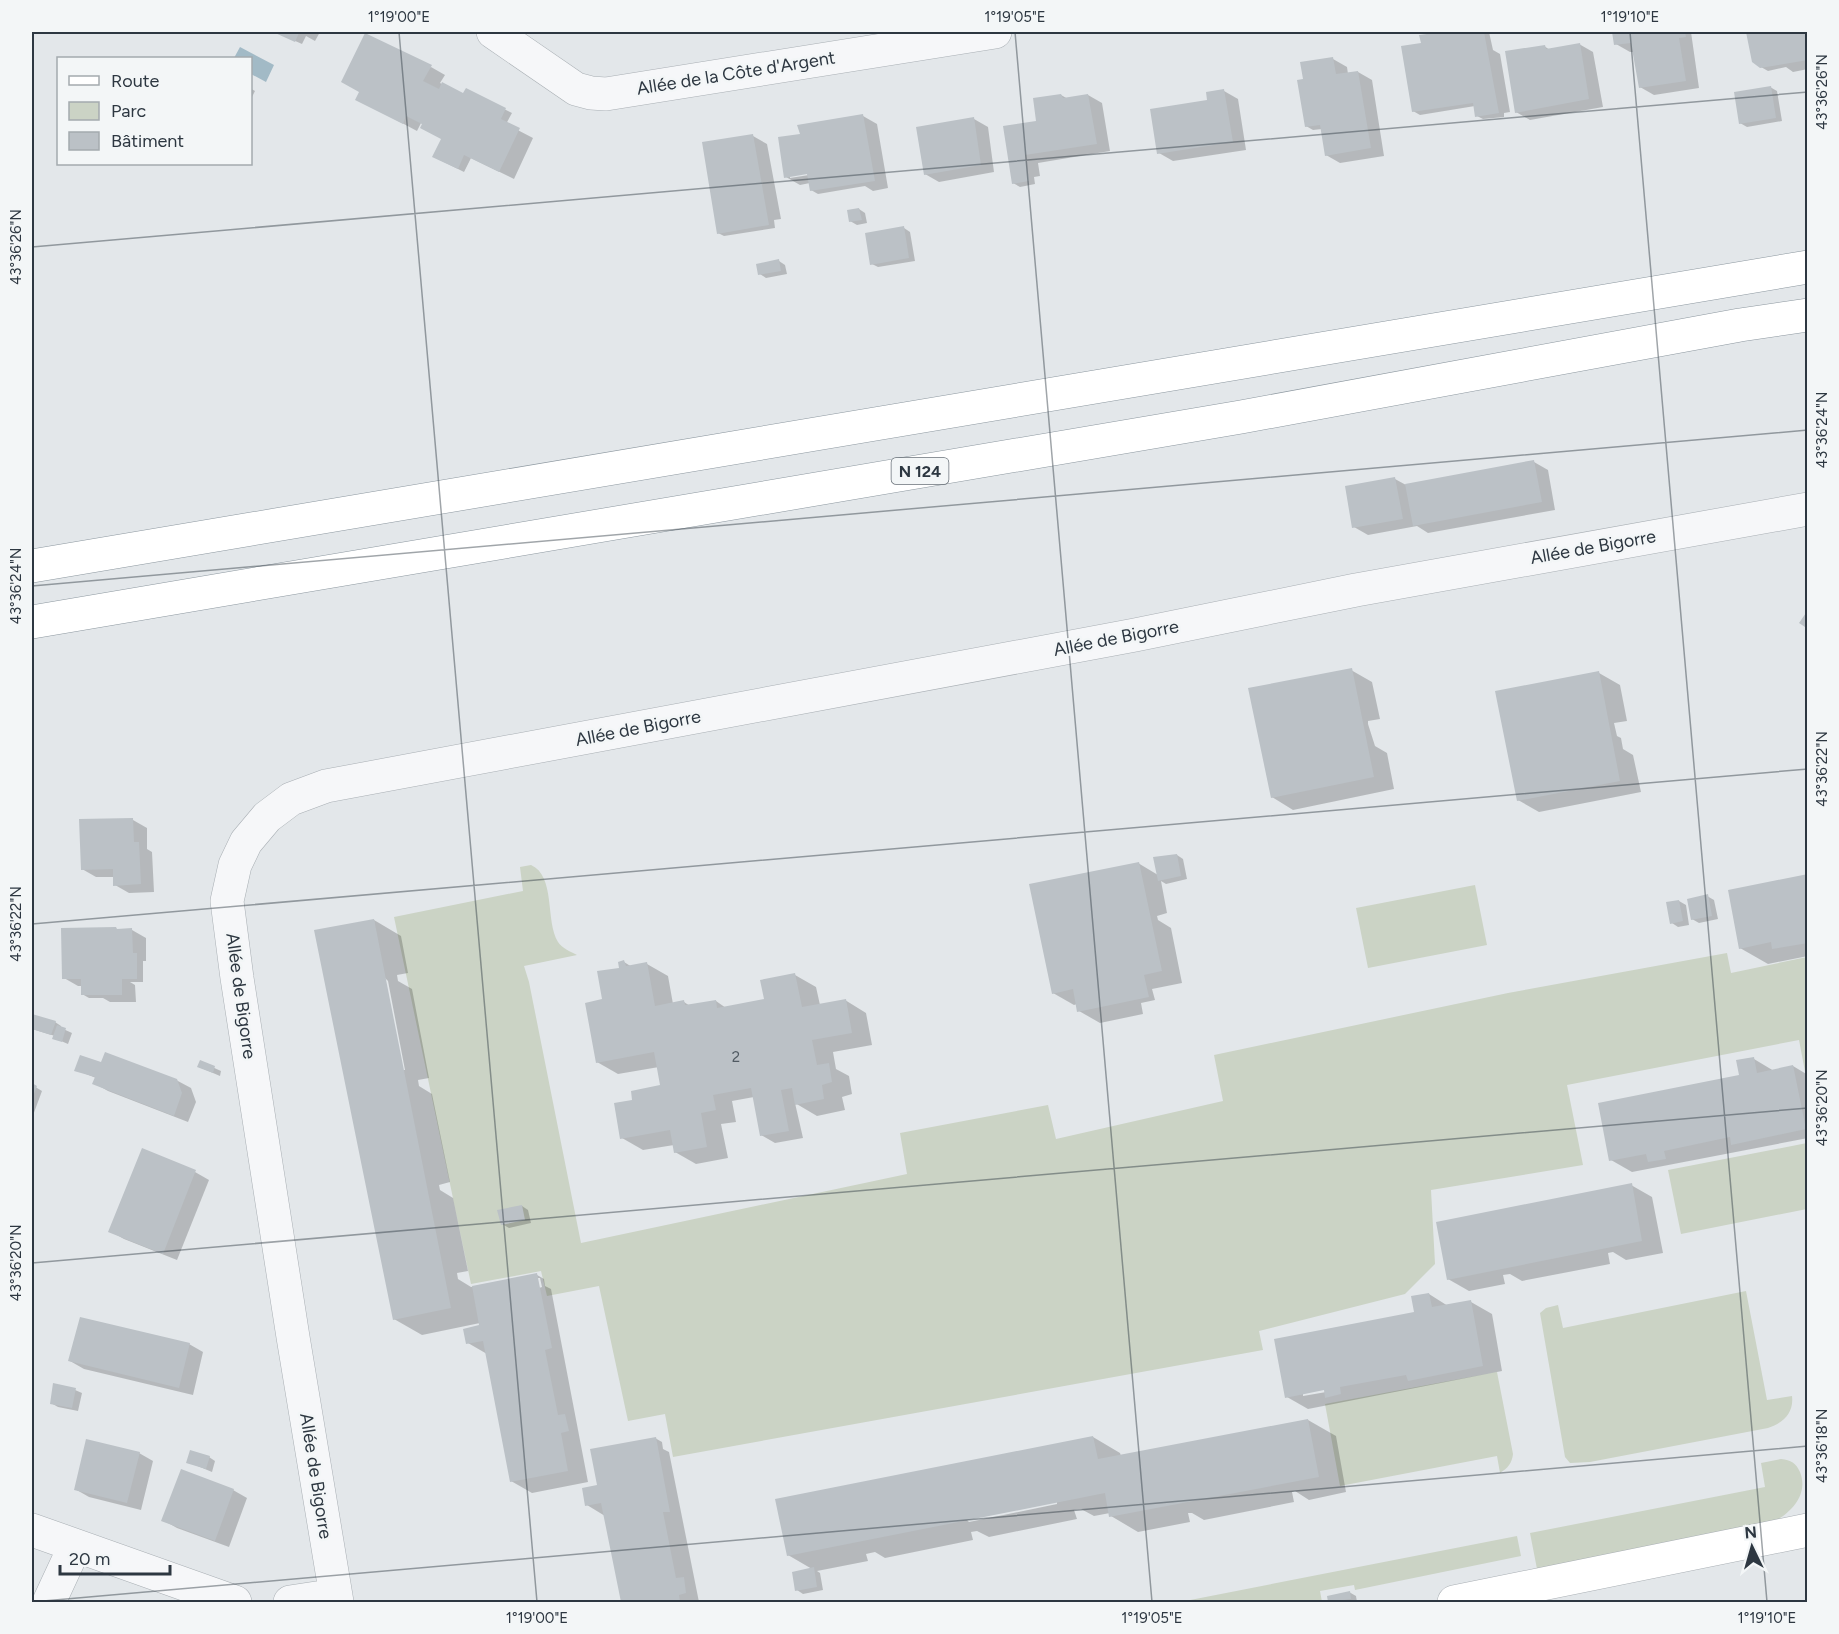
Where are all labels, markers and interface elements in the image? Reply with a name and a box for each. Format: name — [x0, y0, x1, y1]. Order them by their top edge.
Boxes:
text: 1°19'00"E — [368, 8, 430, 26]
text: 1°19'05"E — [984, 8, 1046, 26]
text: 1°19'10"E — [1601, 8, 1659, 26]
street label: Allée de la Côte d'Argent — [635, 46, 837, 100]
text: 43°36'26"N — [1813, 54, 1831, 130]
legend — [57, 57, 252, 165]
text: Route — [111, 70, 160, 92]
text: Parc — [111, 100, 147, 122]
text: Bâtiment — [111, 130, 184, 152]
text: 43°36'26"N — [7, 209, 25, 285]
text: 43°36'24"N — [1813, 392, 1831, 468]
road number: N 124 — [892, 458, 948, 484]
street label: Allée de Bigorre — [1528, 525, 1658, 569]
text: 43°36'24"N — [7, 548, 25, 624]
street label: Allée de Bigorre — [1051, 615, 1181, 661]
street label: Allée de Bigorre — [573, 705, 703, 751]
text: 43°36'22"N — [1813, 731, 1831, 807]
text: 43°36'22"N — [7, 886, 25, 962]
street label: Allée de Bigorre — [221, 931, 261, 1061]
house number: 2 — [732, 1048, 740, 1066]
text: 43°36'20"N — [1813, 1069, 1831, 1147]
text: 43°36'20"N — [7, 1224, 25, 1302]
text: 43°36'18"N — [1813, 1409, 1831, 1483]
street label: Allée de Bigorre — [295, 1411, 337, 1541]
north arrow — [1722, 1517, 1782, 1577]
text: N — [1744, 1523, 1758, 1543]
scale bar — [60, 1538, 170, 1576]
text: 20 m — [69, 1548, 110, 1570]
text: 1°19'00"E — [506, 1609, 568, 1627]
text: 1°19'05"E — [1121, 1609, 1183, 1627]
text: 1°19'10"E — [1738, 1609, 1796, 1627]

